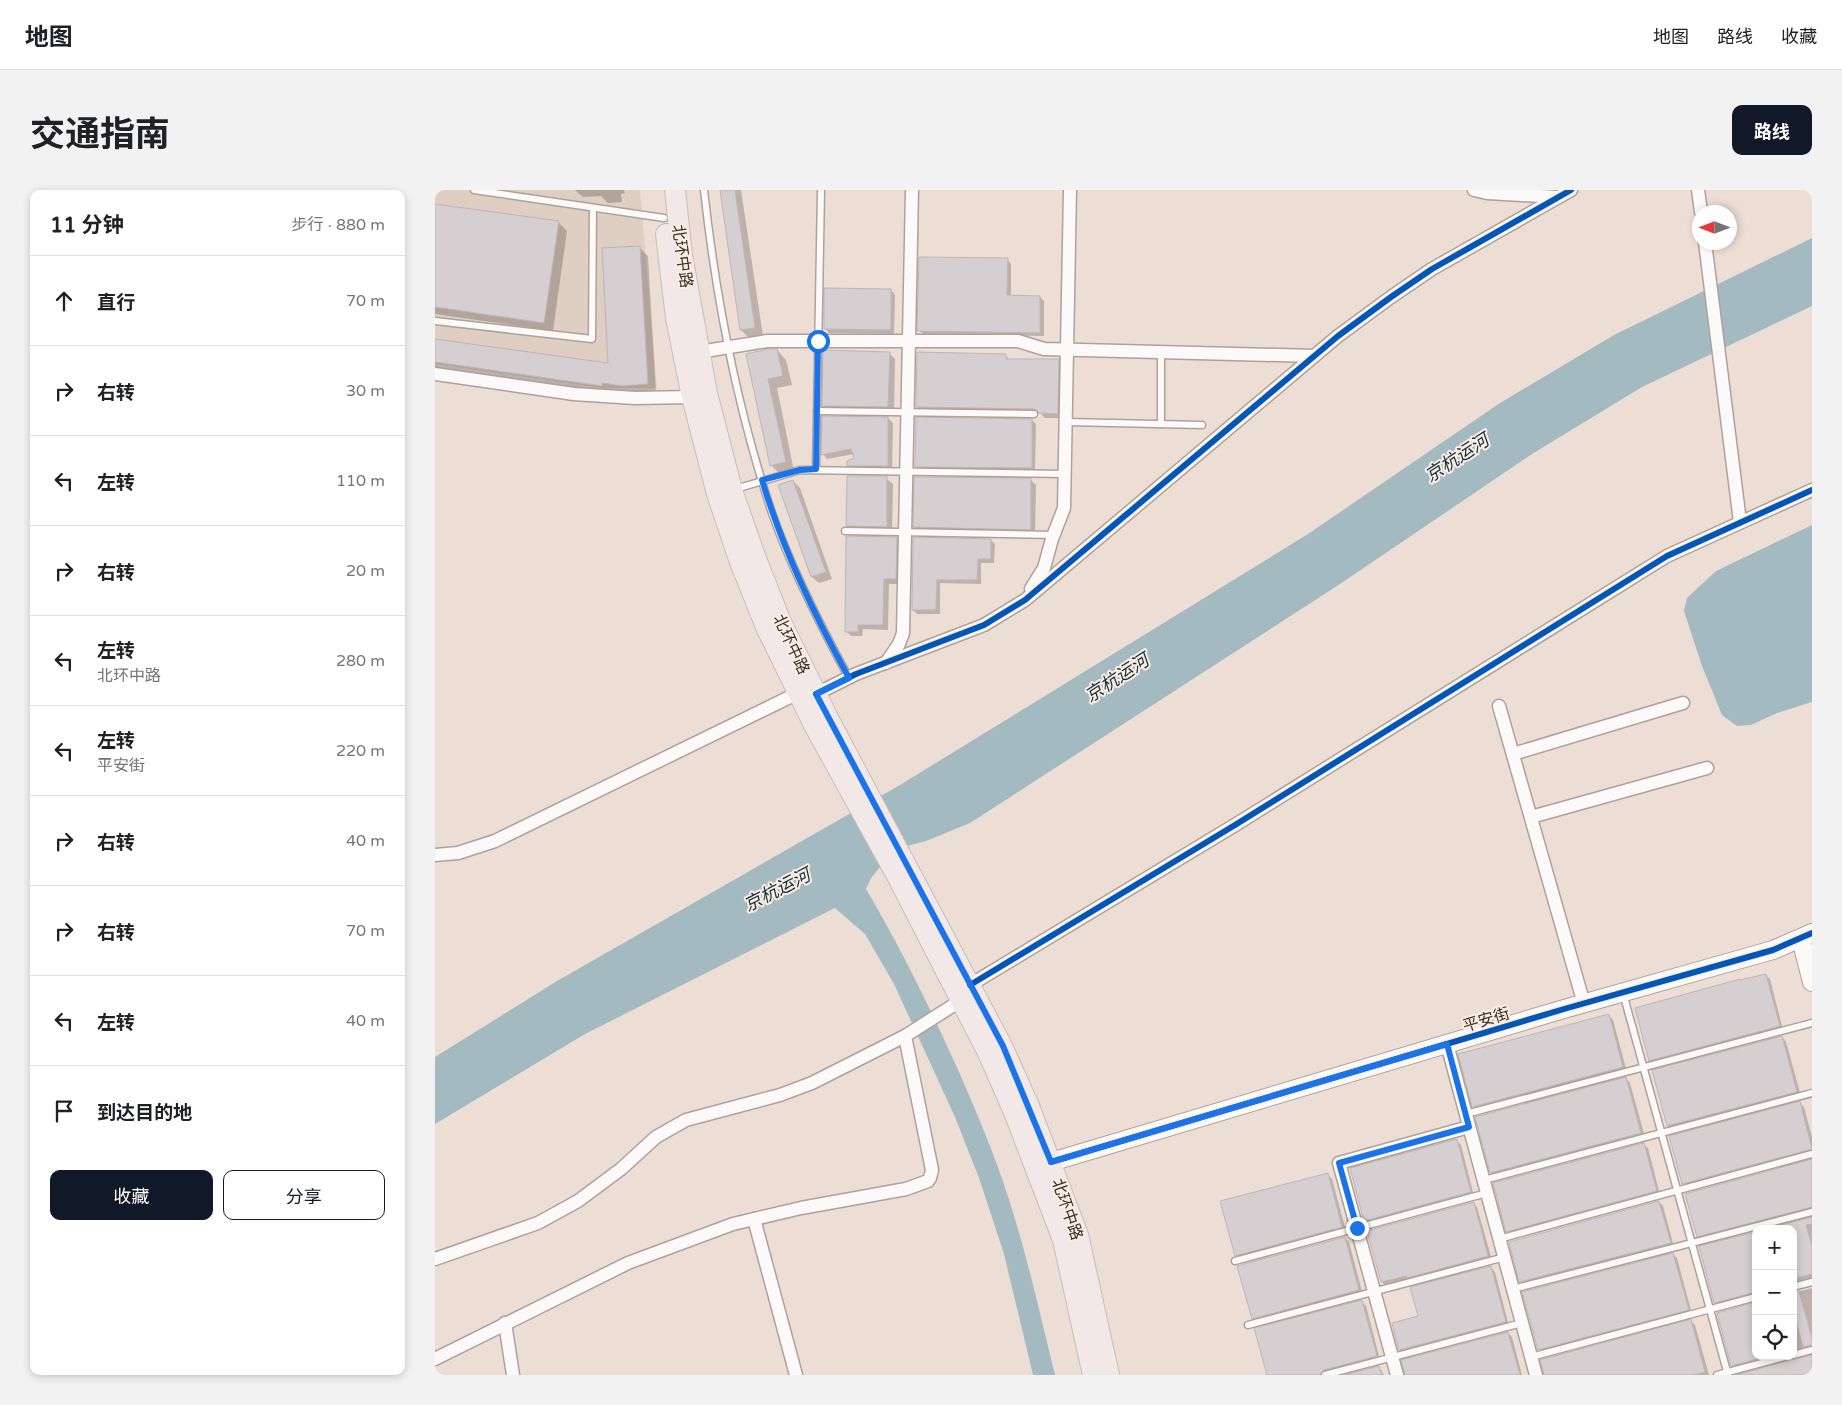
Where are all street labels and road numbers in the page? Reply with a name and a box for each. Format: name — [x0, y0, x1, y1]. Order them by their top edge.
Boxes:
street label: 北环中路 — [668, 223, 696, 289]
street label: 北环中路 — [769, 611, 814, 678]
street label: 平安街 — [1460, 1003, 1512, 1037]
street label: 北环中路 — [1047, 1176, 1087, 1243]

